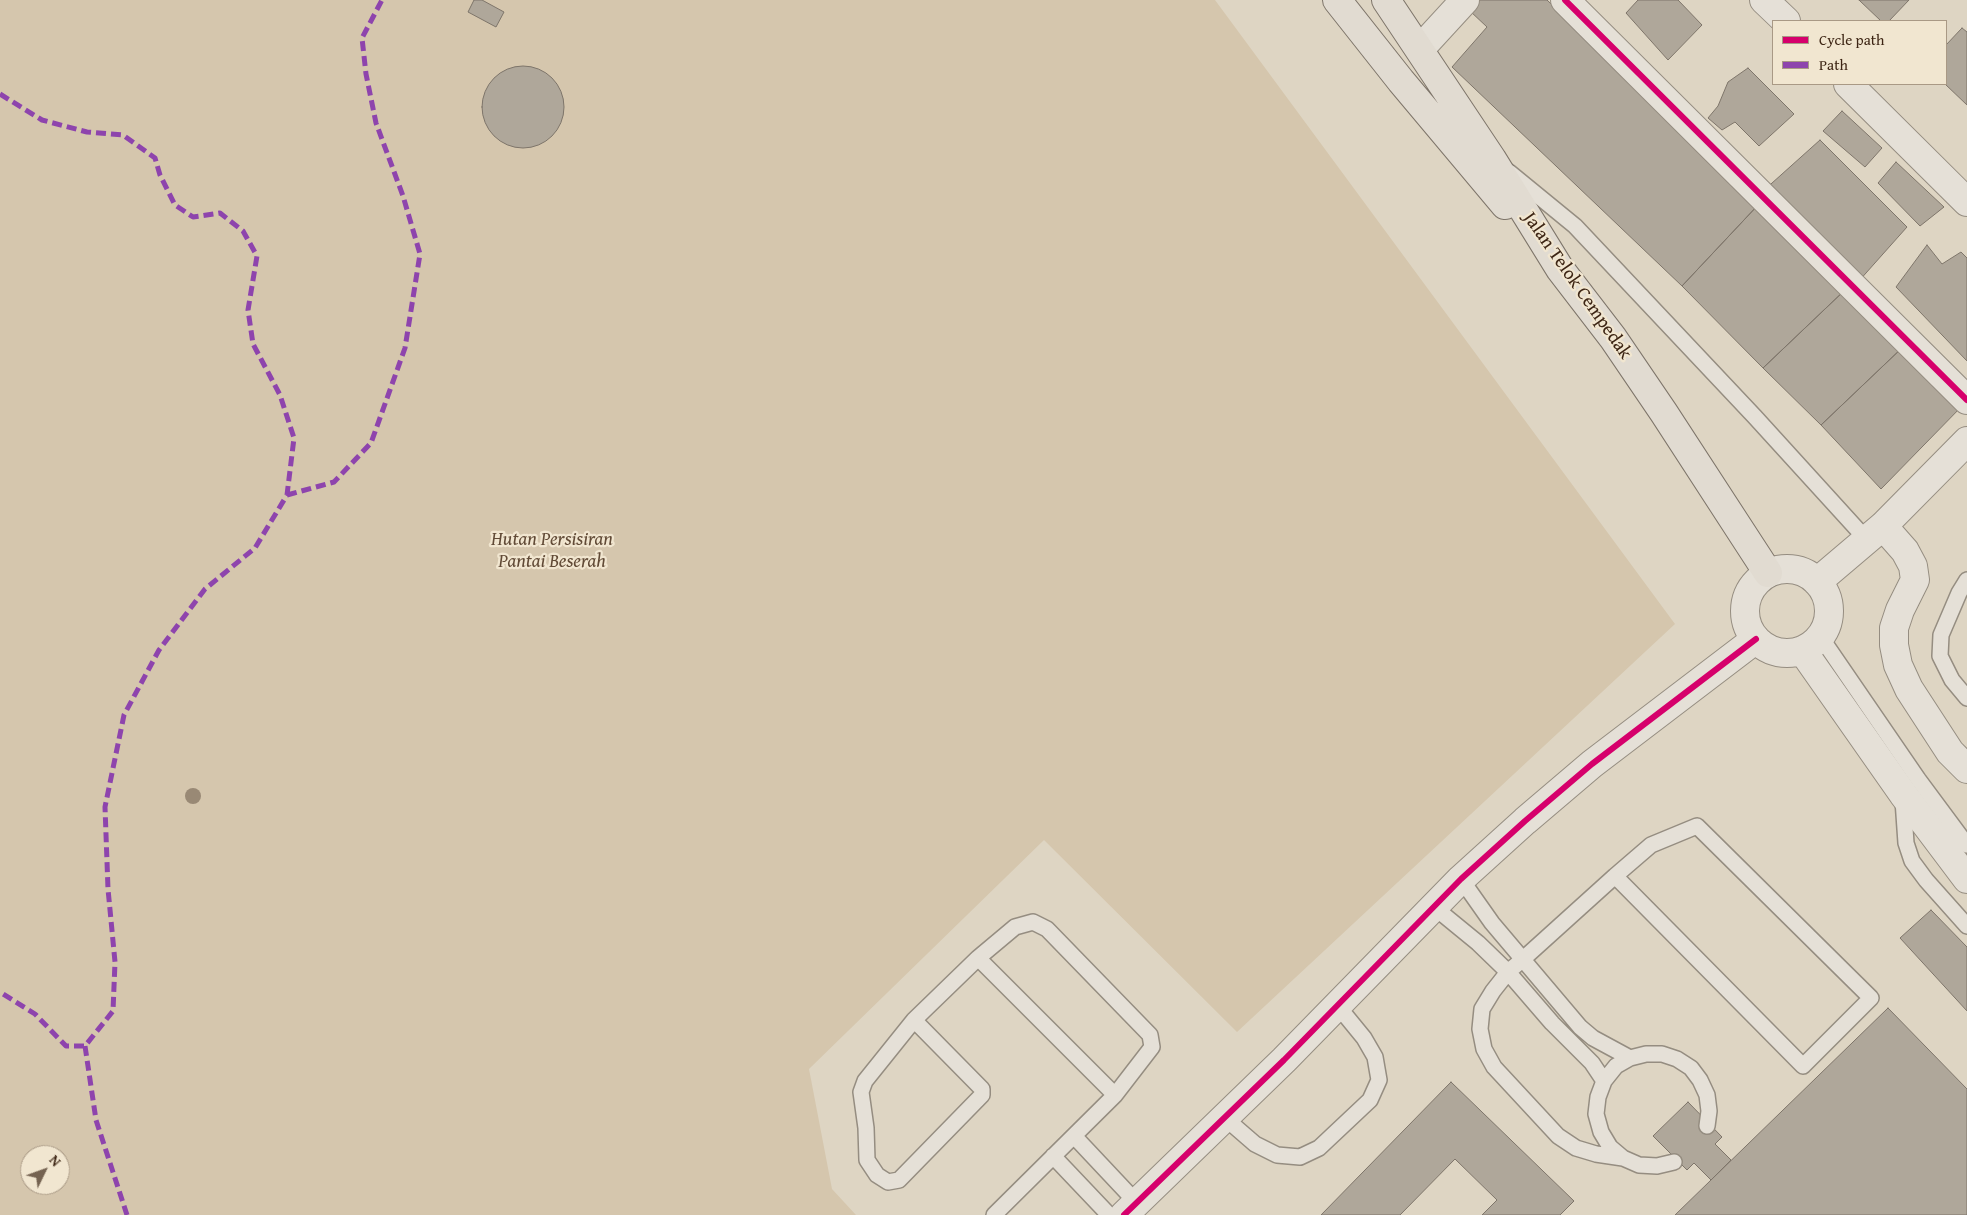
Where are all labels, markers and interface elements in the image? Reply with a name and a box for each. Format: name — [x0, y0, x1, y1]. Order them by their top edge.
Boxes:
legend — [1772, 20, 1947, 85]
text: Cycle path — [1819, 29, 1885, 50]
text: Path — [1819, 54, 1848, 75]
street label: Jalan Telok Cempedak — [1518, 208, 1636, 364]
park label: Hutan Persisiran Pantai Beserah — [491, 529, 613, 573]
north arrow — [20, 1145, 70, 1195]
text: N — [45, 1150, 66, 1171]

